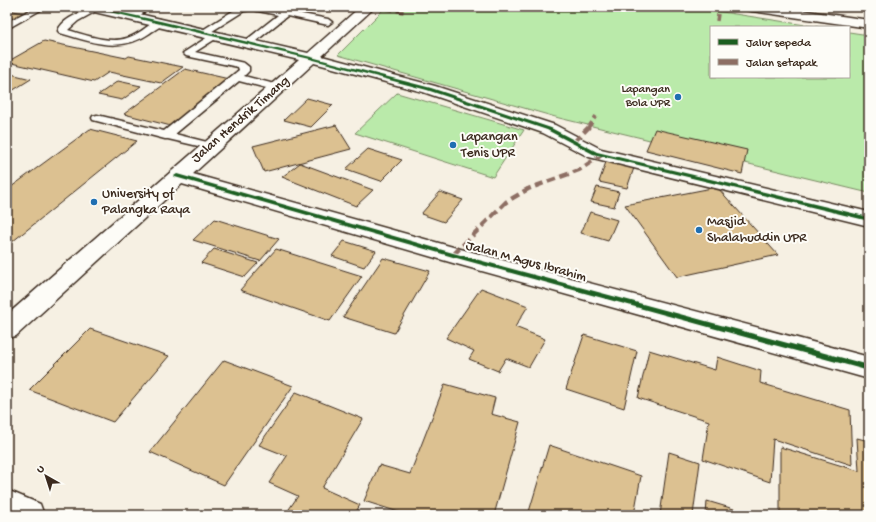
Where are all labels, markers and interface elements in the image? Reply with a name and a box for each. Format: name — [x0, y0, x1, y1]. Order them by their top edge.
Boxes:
legend — [710, 26, 850, 78]
text: Jalur sepeda — [746, 37, 811, 51]
text: Jalan setapak — [746, 57, 819, 71]
street label: Jalan Hendrik Timang — [188, 73, 294, 167]
place label: Lapangan Bola UPR — [621, 83, 671, 111]
marker: Lapangan Bola UPR — [673, 92, 683, 102]
place label: Lapangan Tenis UPR — [460, 129, 518, 162]
marker: Lapangan Tenis UPR — [448, 140, 458, 150]
place label: University of Palangka Raya — [101, 186, 191, 219]
marker: University of Palangka Raya — [89, 197, 99, 207]
place label: Masjid Shalahuddin UPR — [707, 214, 807, 247]
marker: Masjid Shalahuddin UPR — [694, 225, 704, 235]
street label: Jalan M Agus Ibrahim — [464, 238, 588, 286]
north arrow — [26, 456, 66, 496]
text: U — [35, 463, 48, 476]

